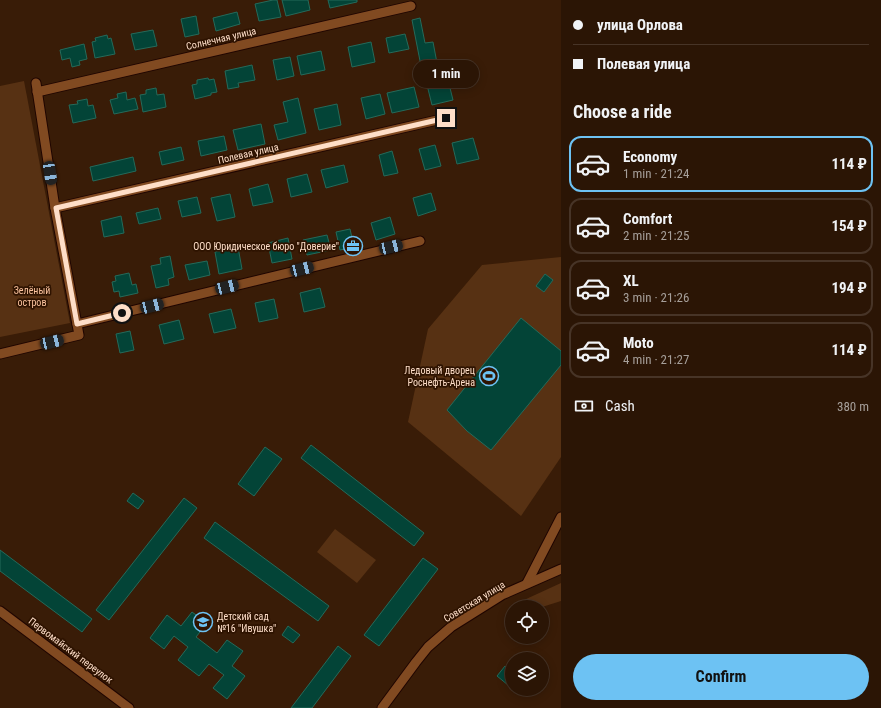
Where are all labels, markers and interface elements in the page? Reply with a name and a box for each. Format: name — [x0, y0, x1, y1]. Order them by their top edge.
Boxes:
text: улица Орлова — [597, 16, 683, 34]
street label: Солнечная улица — [185, 25, 257, 52]
text: Полевая улица — [597, 55, 690, 73]
callout: 1 min — [413, 60, 479, 88]
text: 1 min — [432, 66, 460, 81]
text: Choose a ride — [573, 101, 672, 122]
route end — [437, 109, 455, 127]
street label: Полевая улица — [217, 141, 280, 166]
icon: car — [575, 146, 611, 182]
text: Economy — [623, 148, 677, 166]
text: 114 ₽ — [831, 155, 867, 173]
car — [42, 160, 58, 186]
text: 1 min · 21:24 — [623, 166, 689, 181]
icon: car — [575, 208, 611, 244]
text: Comfort — [623, 210, 672, 228]
text: 154 ₽ — [831, 217, 867, 235]
text: 2 min · 21:25 — [623, 228, 689, 243]
office icon: ООО Юридическое бюро "Доверие" — [342, 235, 364, 257]
car — [378, 238, 404, 256]
place label: ООО Юридическое бюро "Доверие" — [193, 241, 339, 252]
car — [289, 260, 315, 278]
icon: car — [575, 270, 611, 306]
text: XL — [623, 272, 639, 290]
car — [214, 278, 240, 296]
text: 194 ₽ — [831, 279, 867, 297]
park label: Зелёный остров — [14, 285, 50, 308]
text: 3 min · 21:26 — [623, 290, 689, 305]
car — [139, 297, 165, 315]
route start — [113, 304, 131, 322]
icon: car — [575, 332, 611, 368]
car — [39, 333, 65, 351]
text: Moto — [623, 334, 654, 352]
text: 114 ₽ — [831, 341, 867, 359]
text: 4 min · 21:27 — [623, 352, 689, 367]
place label: Ледовый дворец Роснефть-Арена — [404, 365, 475, 388]
sports icon: Ледовый дворец Роснефть-Арена — [478, 365, 500, 387]
icon: cash — [573, 395, 595, 417]
text: Cash — [605, 397, 635, 415]
text: 380 m — [837, 399, 869, 414]
street label: Советская улица — [442, 579, 507, 624]
map controls — [505, 600, 549, 696]
button: locate — [505, 600, 549, 644]
school or university icon: Детский сад №16 "Ивушка" — [192, 611, 214, 633]
place label: Детский сад №16 "Ивушка" — [217, 611, 276, 634]
street label: Первомайский переулок — [27, 615, 115, 686]
button: layers — [505, 652, 549, 696]
button: Confirm — [573, 654, 869, 700]

